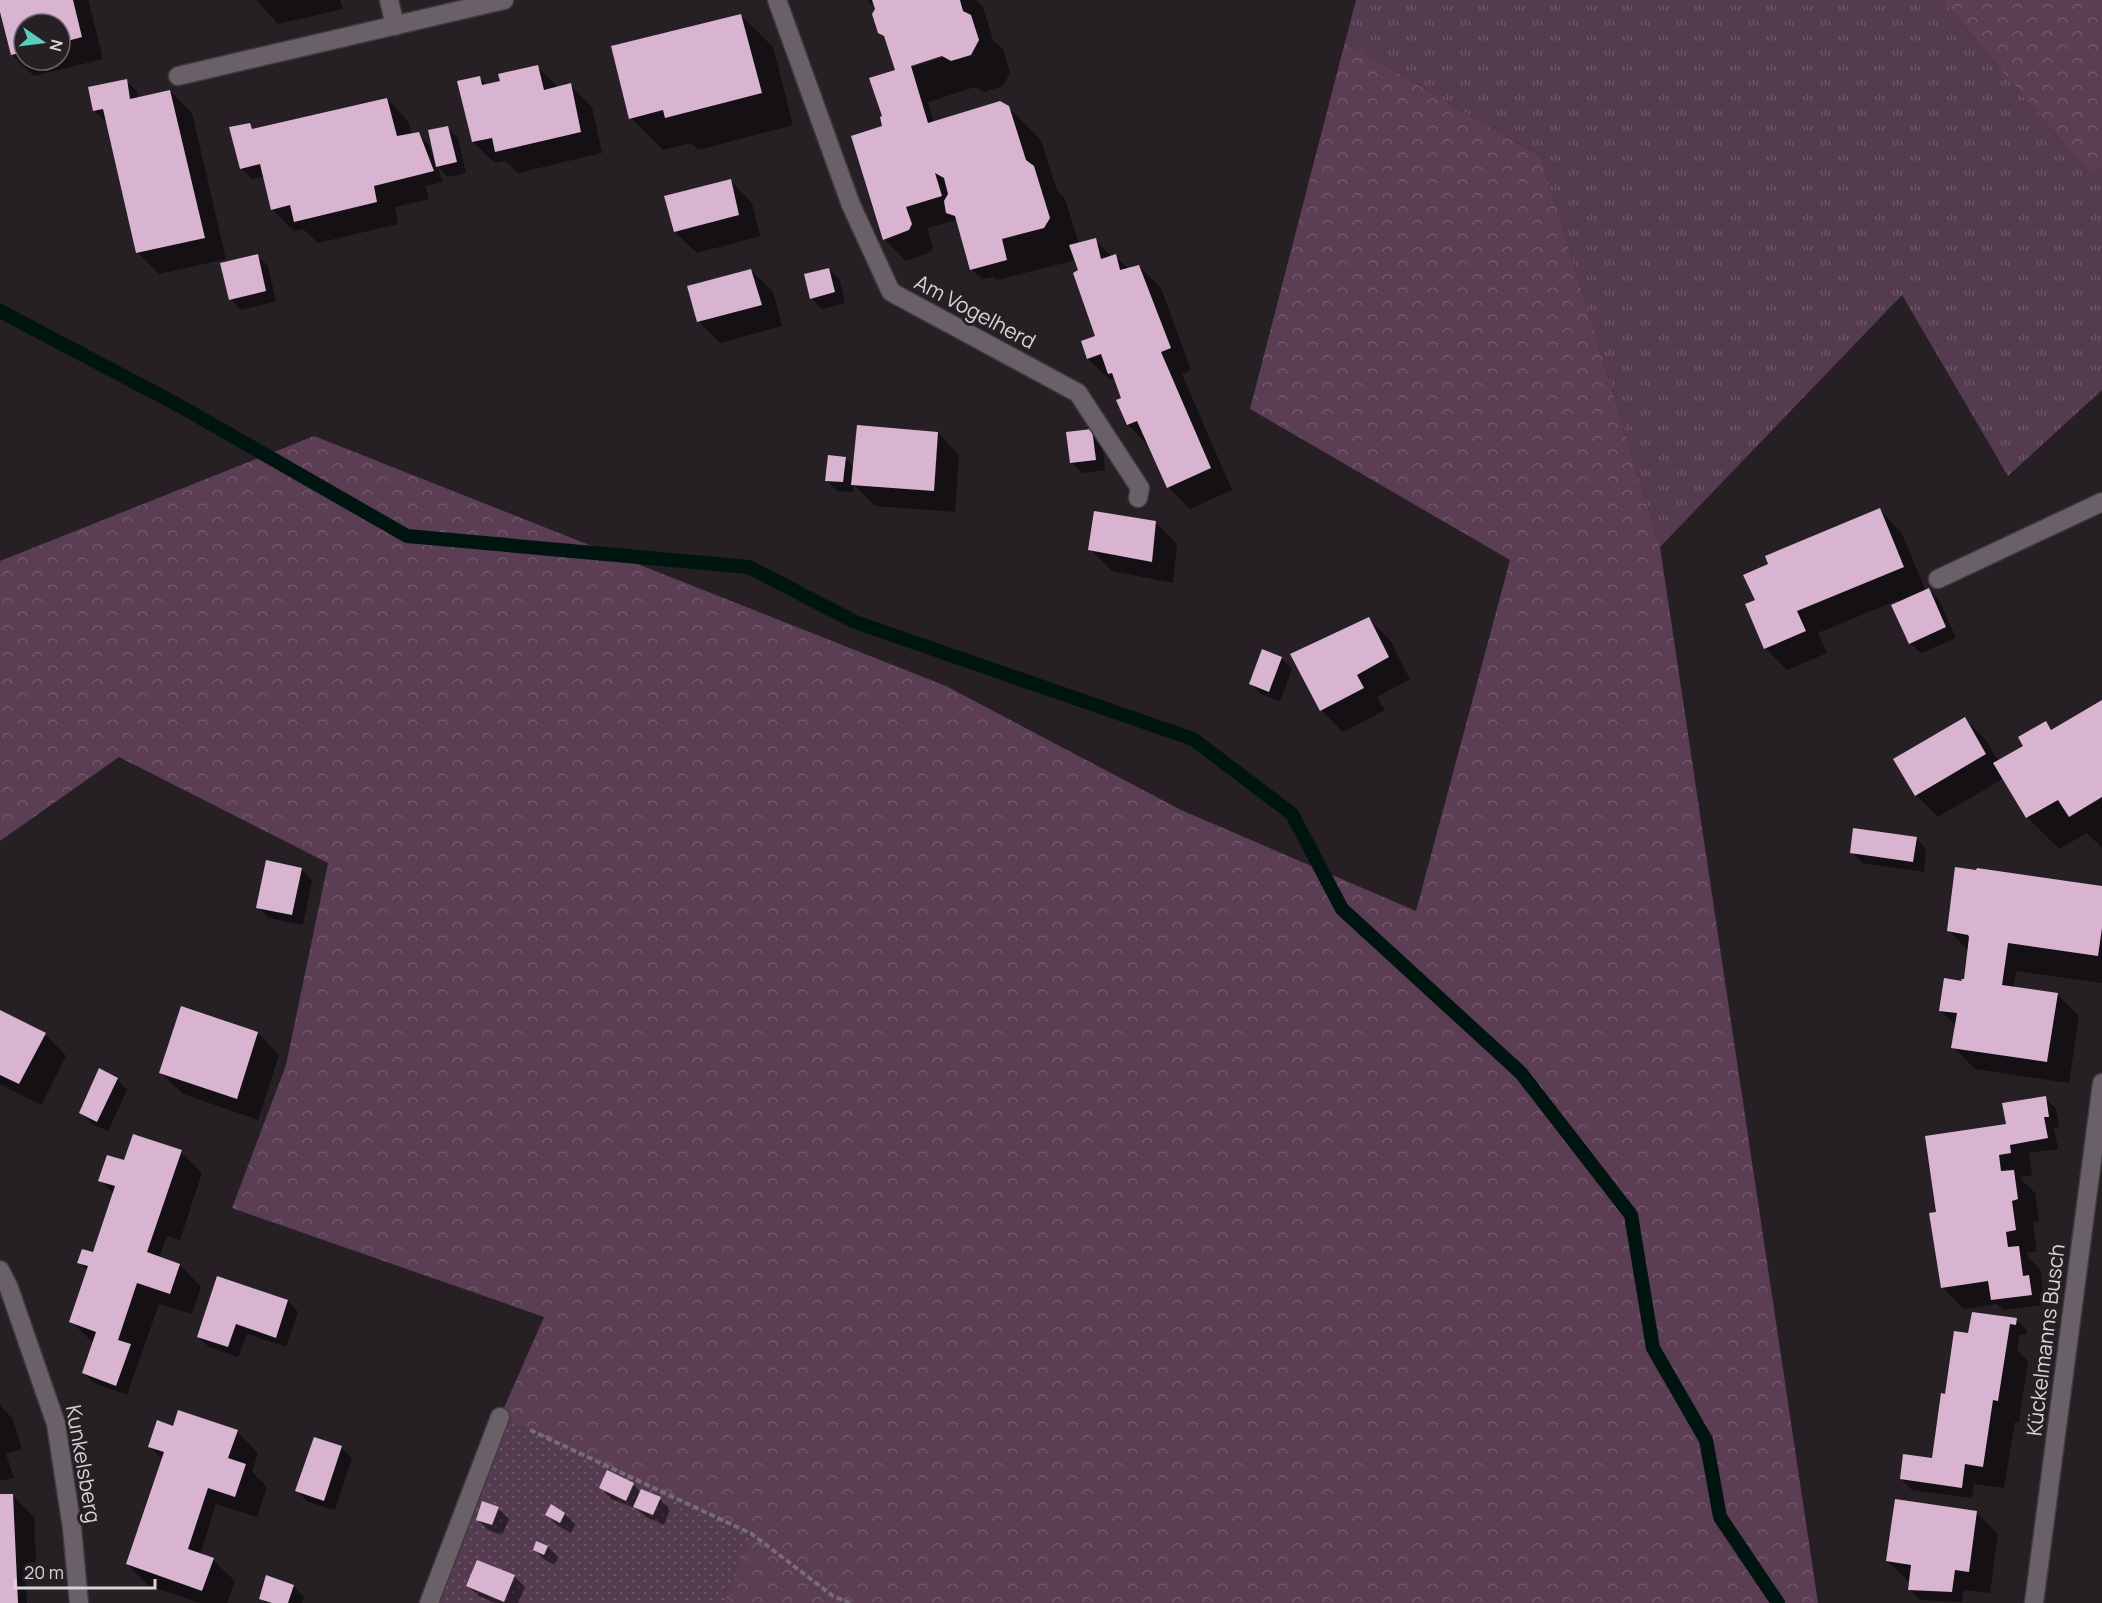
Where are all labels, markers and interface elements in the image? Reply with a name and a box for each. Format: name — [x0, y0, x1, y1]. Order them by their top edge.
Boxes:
north arrow — [12, 12, 72, 72]
text: N — [44, 37, 69, 54]
street label: Am Vogelherd — [910, 267, 1041, 355]
street label: Kückelmanns Busch — [2019, 1242, 2071, 1438]
street label: Kunkelsberg — [60, 1403, 108, 1525]
scale bar — [15, 1552, 154, 1590]
text: 20 m — [24, 1560, 64, 1584]

